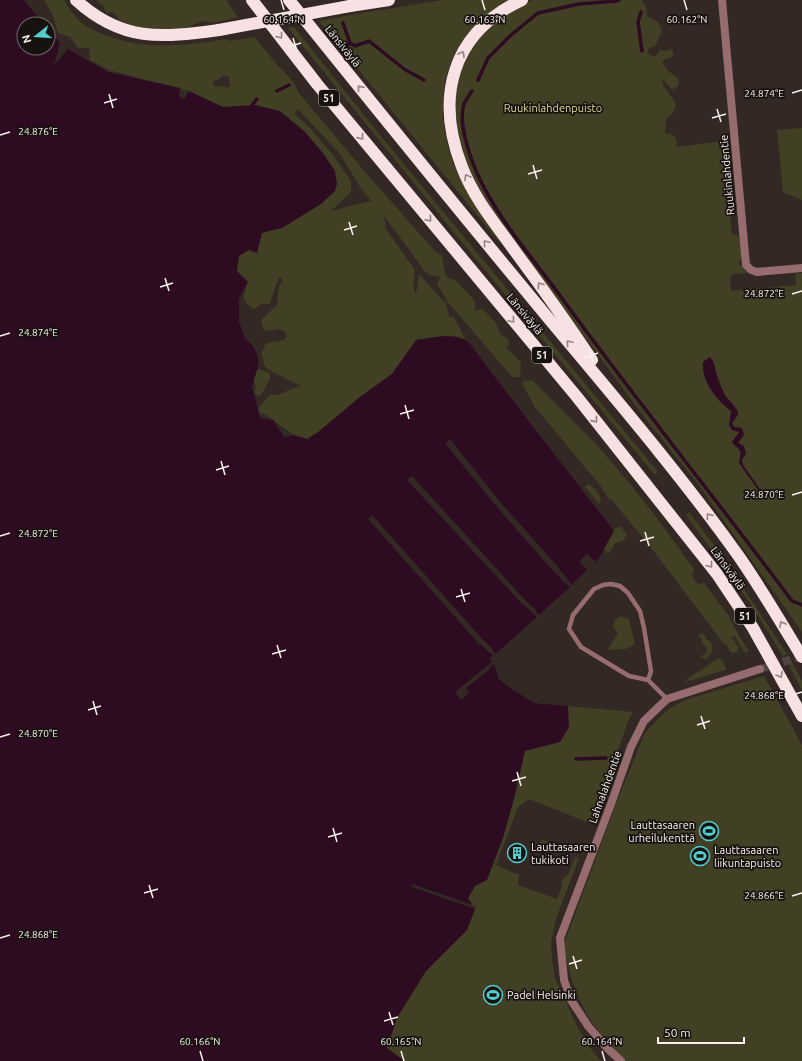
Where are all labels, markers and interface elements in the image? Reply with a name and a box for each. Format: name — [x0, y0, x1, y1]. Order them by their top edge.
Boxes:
text: 60.164°N — [263, 14, 305, 25]
text: 60.163°N — [464, 14, 506, 25]
text: 60.162°N — [666, 14, 708, 25]
north arrow — [16, 16, 56, 56]
street label: Länsiväylä — [323, 23, 363, 69]
one-way arrow — [275, 31, 282, 38]
text: N — [19, 33, 33, 45]
one-way arrow — [457, 51, 464, 58]
one-way arrow — [358, 86, 365, 93]
text: 24.874°E — [744, 88, 784, 99]
road number: 51 — [319, 90, 339, 106]
park label: Ruukinlahdenpuisto — [504, 102, 602, 114]
text: 24.876°E — [18, 126, 58, 137]
one-way arrow — [357, 132, 364, 140]
street label: Ruukinlahdentie — [718, 134, 736, 216]
one-way arrow — [464, 174, 472, 182]
one-way arrow — [425, 215, 432, 222]
one-way arrow — [483, 240, 490, 247]
one-way arrow — [538, 282, 545, 289]
text: 24.872°E — [744, 288, 784, 299]
street label: Länsiväylä — [504, 291, 546, 337]
one-way arrow — [508, 315, 515, 322]
text: 24.874°E — [18, 327, 58, 338]
one-way arrow — [566, 340, 573, 347]
road number: 51 — [532, 347, 552, 363]
one-way arrow — [590, 415, 597, 422]
text: 24.870°E — [744, 489, 784, 500]
one-way arrow — [707, 514, 714, 521]
text: 24.872°E — [18, 528, 58, 539]
street label: Länsiväylä — [708, 544, 748, 592]
one-way arrow — [706, 560, 713, 567]
road number: 51 — [735, 608, 755, 624]
one-way arrow — [780, 621, 787, 628]
one-way arrow — [775, 670, 782, 678]
text: 24.868°E — [744, 690, 784, 701]
text: 24.870°E — [18, 728, 58, 739]
street label: Lahnalahdentie — [586, 749, 624, 825]
place label: Lauttasaaren urheilukenttä — [628, 819, 695, 844]
sports icon: Lauttasaaren urheilukenttä — [698, 820, 720, 842]
place label: Lauttasaaren tukikoti — [531, 841, 595, 866]
building icon: Lauttasaaren tukikoti — [506, 842, 528, 864]
place label: Lauttasaaren liikuntapuisto — [714, 844, 781, 869]
sports icon: Lauttasaaren liikuntapuisto — [689, 845, 711, 867]
text: 24.866°E — [744, 890, 784, 901]
text: 24.868°E — [18, 929, 58, 940]
sports icon: Padel Helsinki — [482, 984, 504, 1006]
place label: Padel Helsinki — [507, 989, 576, 1001]
scale bar — [658, 1019, 744, 1045]
text: 50 m — [664, 1026, 691, 1039]
text: 60.166°N — [179, 1036, 221, 1047]
text: 60.165°N — [380, 1036, 422, 1047]
text: 60.164°N — [581, 1036, 623, 1047]

